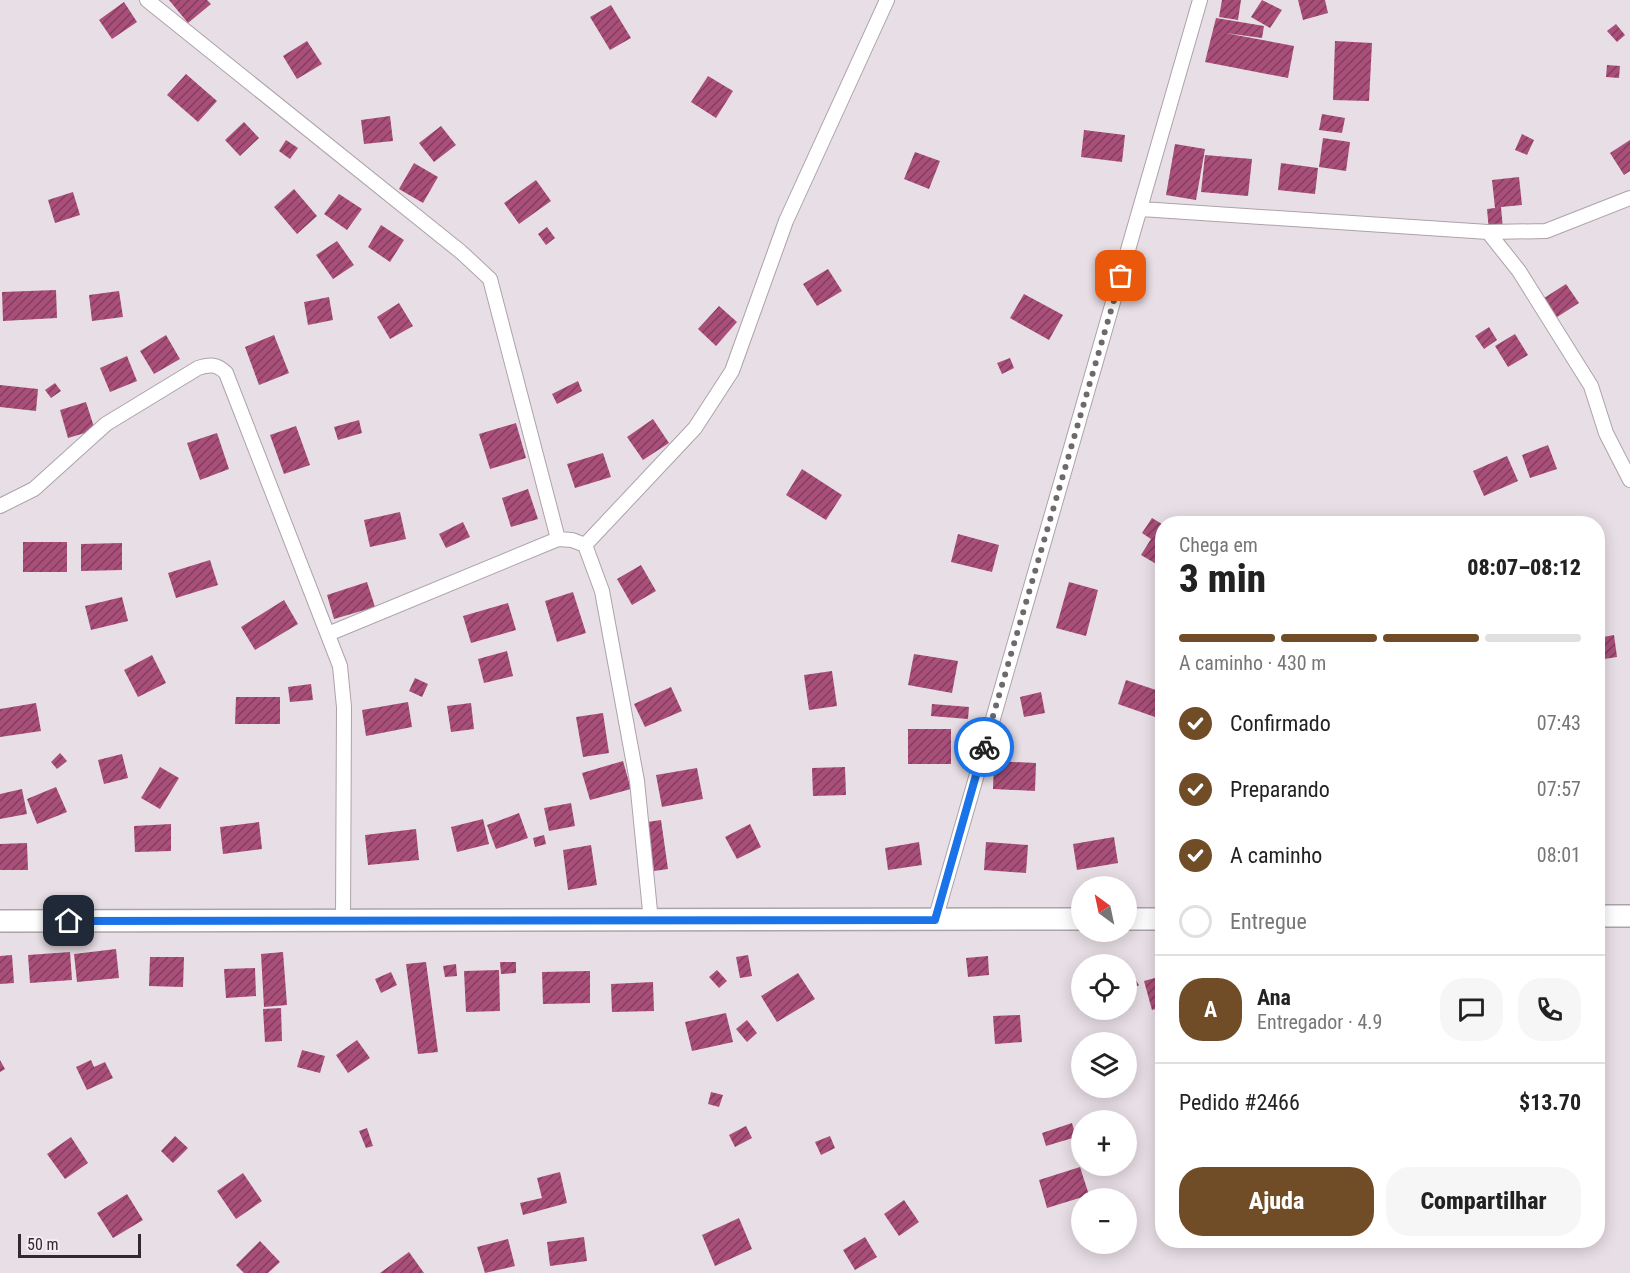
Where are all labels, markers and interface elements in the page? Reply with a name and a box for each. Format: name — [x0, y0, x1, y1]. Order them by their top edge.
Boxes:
pin — [1095, 250, 1146, 301]
icon: bag — [1104, 259, 1137, 292]
text: Chega em — [1179, 533, 1258, 557]
text: 08:07–08:12 — [1467, 555, 1581, 580]
text: 3 min — [1179, 556, 1266, 602]
text: A caminho · 430 m — [1179, 651, 1326, 675]
icon: check — [1179, 707, 1212, 740]
text: Confirmado — [1230, 711, 1331, 736]
text: 07:43 — [1537, 711, 1581, 735]
courier — [954, 717, 1014, 777]
icon: bike — [968, 731, 1001, 764]
icon: check — [1179, 773, 1212, 806]
text: Preparando — [1230, 777, 1330, 802]
text: 07:57 — [1537, 777, 1581, 801]
icon: check — [1179, 839, 1212, 872]
text: A caminho — [1230, 843, 1322, 868]
text: 08:01 — [1537, 843, 1581, 867]
north arrow — [1071, 876, 1137, 942]
map controls — [1071, 876, 1137, 1254]
pin — [43, 895, 94, 946]
icon: home — [52, 904, 85, 937]
text: Entregue — [1230, 909, 1307, 934]
button: locate — [1071, 954, 1137, 1020]
button: chat — [1440, 978, 1503, 1041]
button: phone — [1518, 978, 1581, 1041]
text: Ana — [1257, 985, 1291, 1010]
text: A — [1204, 997, 1217, 1022]
text: Entregador · 4.9 — [1257, 1010, 1382, 1034]
button: layers — [1071, 1032, 1137, 1098]
text: Pedido #2466 — [1179, 1090, 1300, 1115]
text: $13.70 — [1519, 1090, 1581, 1115]
button: + — [1071, 1110, 1137, 1176]
button: Ajuda — [1179, 1167, 1374, 1236]
button: Compartilhar — [1386, 1167, 1581, 1236]
button: − — [1071, 1188, 1137, 1254]
scale bar — [18, 1231, 141, 1258]
text: 50 m — [27, 1235, 59, 1254]

